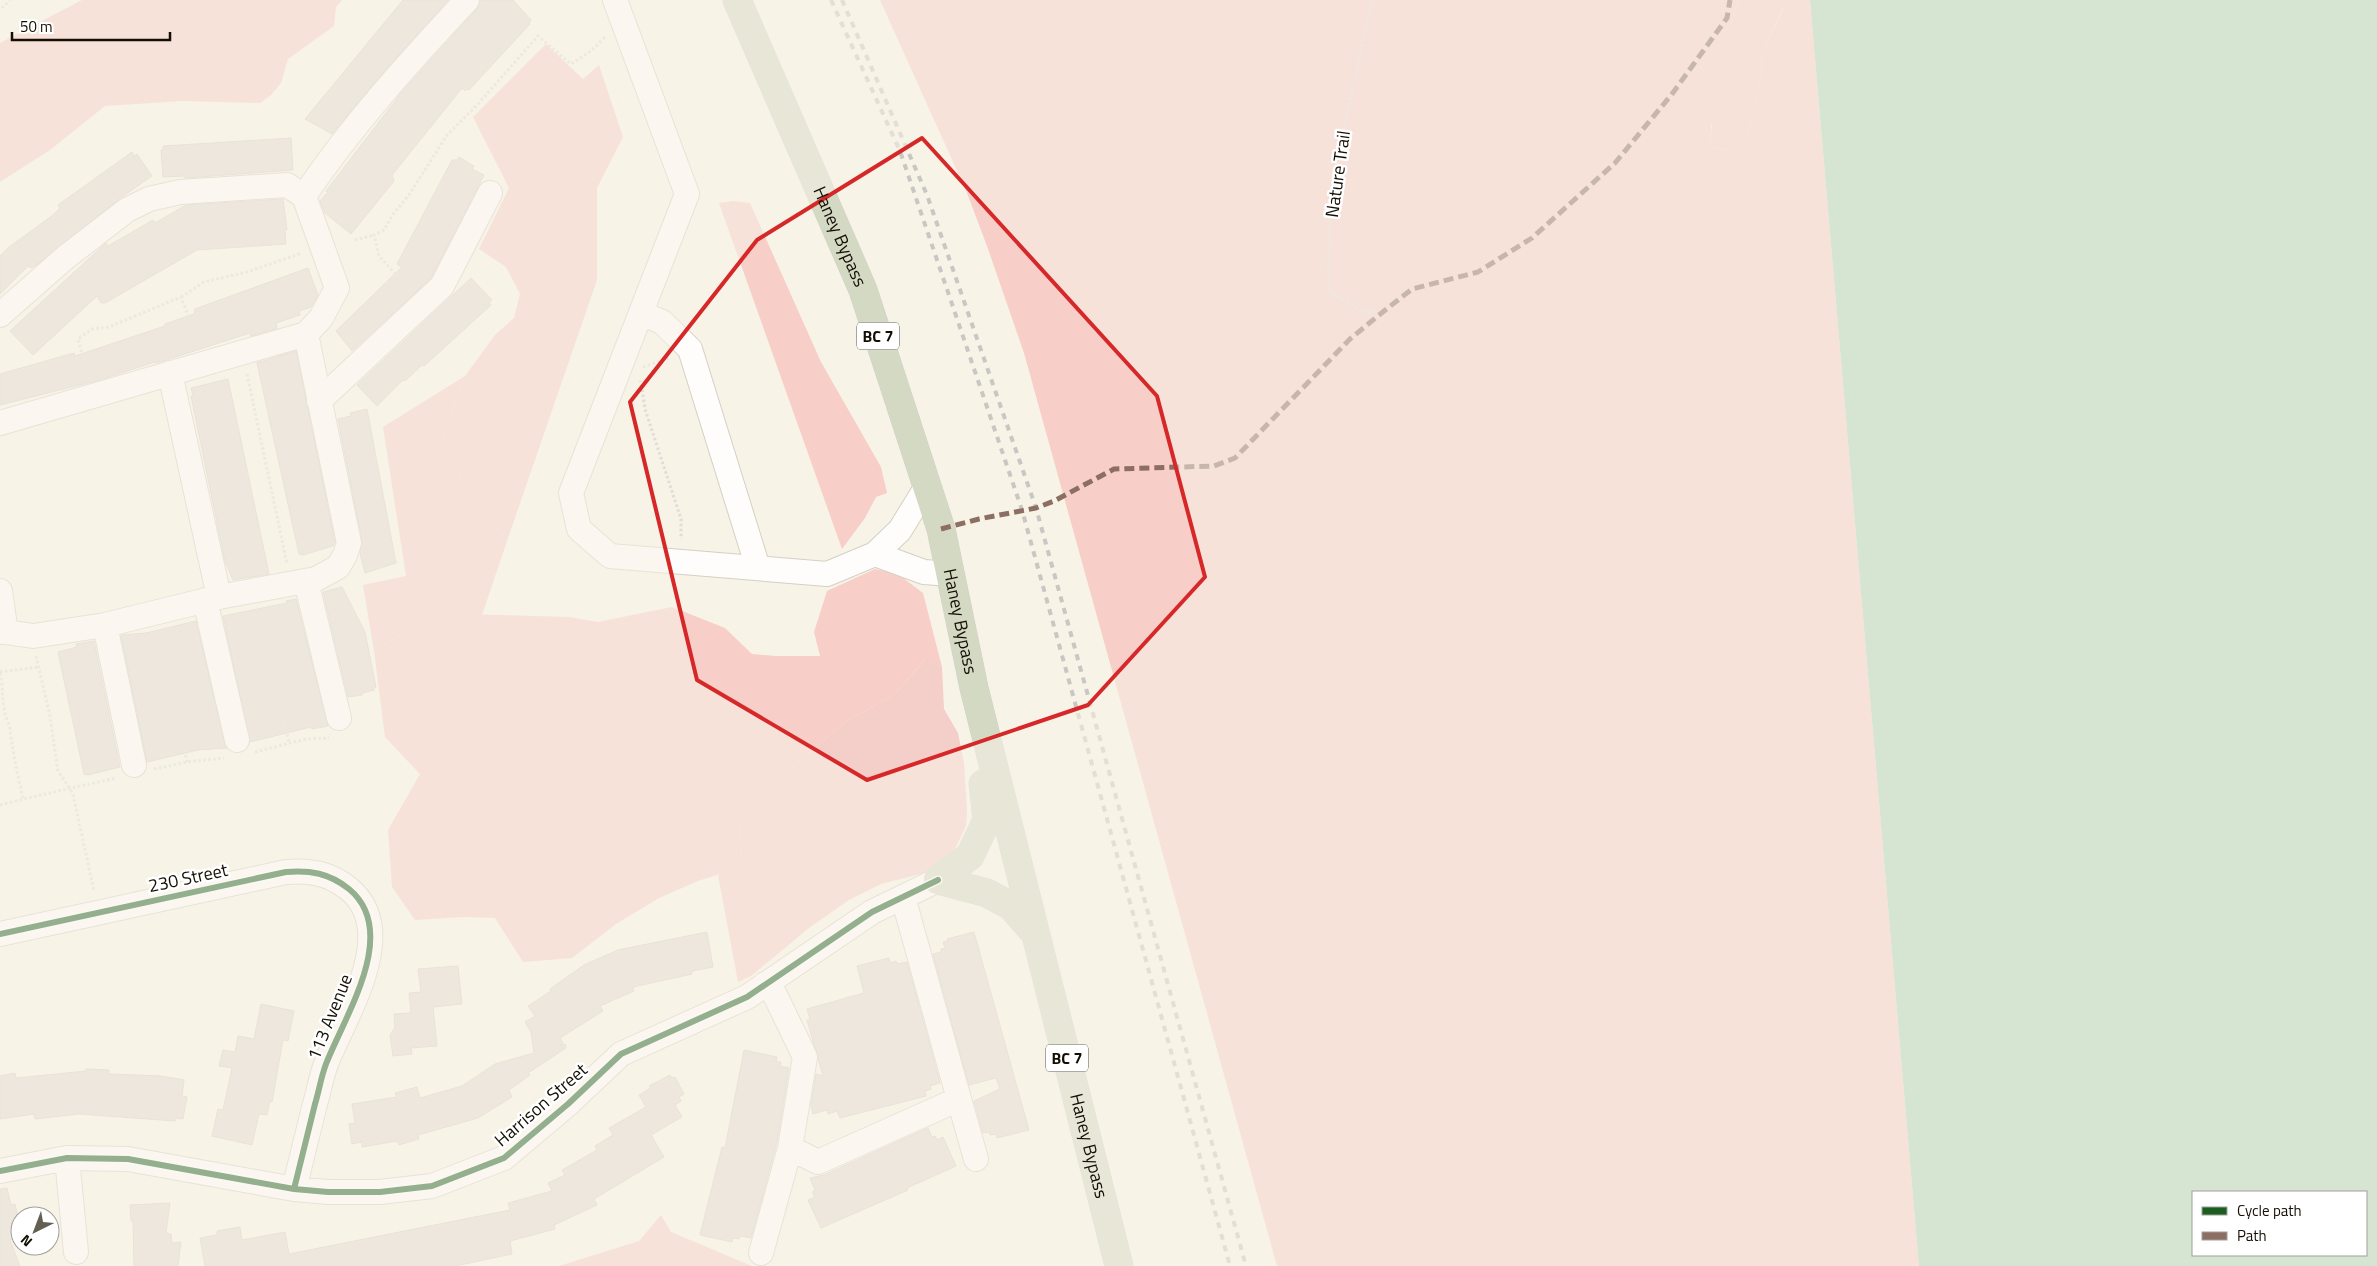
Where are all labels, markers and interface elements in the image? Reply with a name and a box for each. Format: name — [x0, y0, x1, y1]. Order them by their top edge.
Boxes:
scale bar — [12, 10, 170, 42]
text: 50 m — [20, 15, 53, 38]
street label: Nature Trail — [1318, 129, 1357, 219]
street label: Haney Bypass — [806, 182, 874, 291]
road number: BC 7 — [857, 322, 899, 350]
street label: Haney Bypass — [937, 566, 985, 677]
street label: 230 Street — [146, 856, 231, 899]
street label: 113 Avenue — [300, 970, 359, 1064]
road number: BC 7 — [1046, 1044, 1088, 1072]
street label: Harrison Street — [488, 1056, 594, 1153]
street label: Haney Bypass — [1063, 1090, 1116, 1201]
legend — [2192, 1191, 2367, 1256]
text: Cycle path — [2237, 1199, 2302, 1222]
north arrow — [10, 1206, 60, 1256]
text: Path — [2237, 1224, 2267, 1247]
text: N — [15, 1230, 37, 1252]

